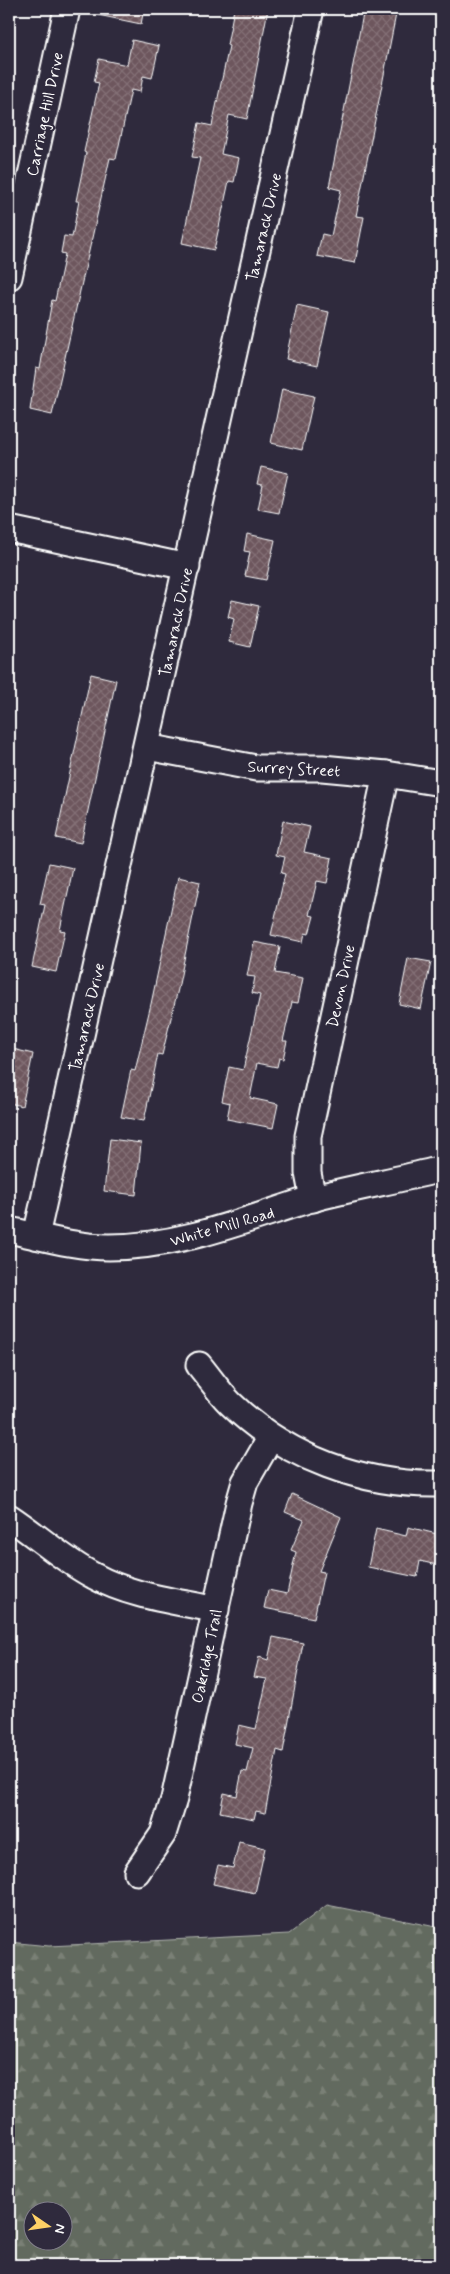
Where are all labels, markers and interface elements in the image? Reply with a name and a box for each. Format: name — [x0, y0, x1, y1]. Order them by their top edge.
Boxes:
street label: Carriage Hill Drive — [22, 50, 69, 178]
street label: Tamarack Drive — [242, 171, 287, 284]
street label: Tamarack Drive — [155, 566, 198, 679]
street label: Surrey Street — [247, 757, 341, 782]
street label: Devon Drive — [322, 943, 361, 1030]
street label: Tamarack Drive — [65, 961, 110, 1074]
street label: White Mill Road — [168, 1203, 277, 1252]
street label: Oakridge Trail — [187, 1607, 228, 1705]
north arrow — [22, 2202, 72, 2252]
text: N — [50, 2222, 70, 2235]

